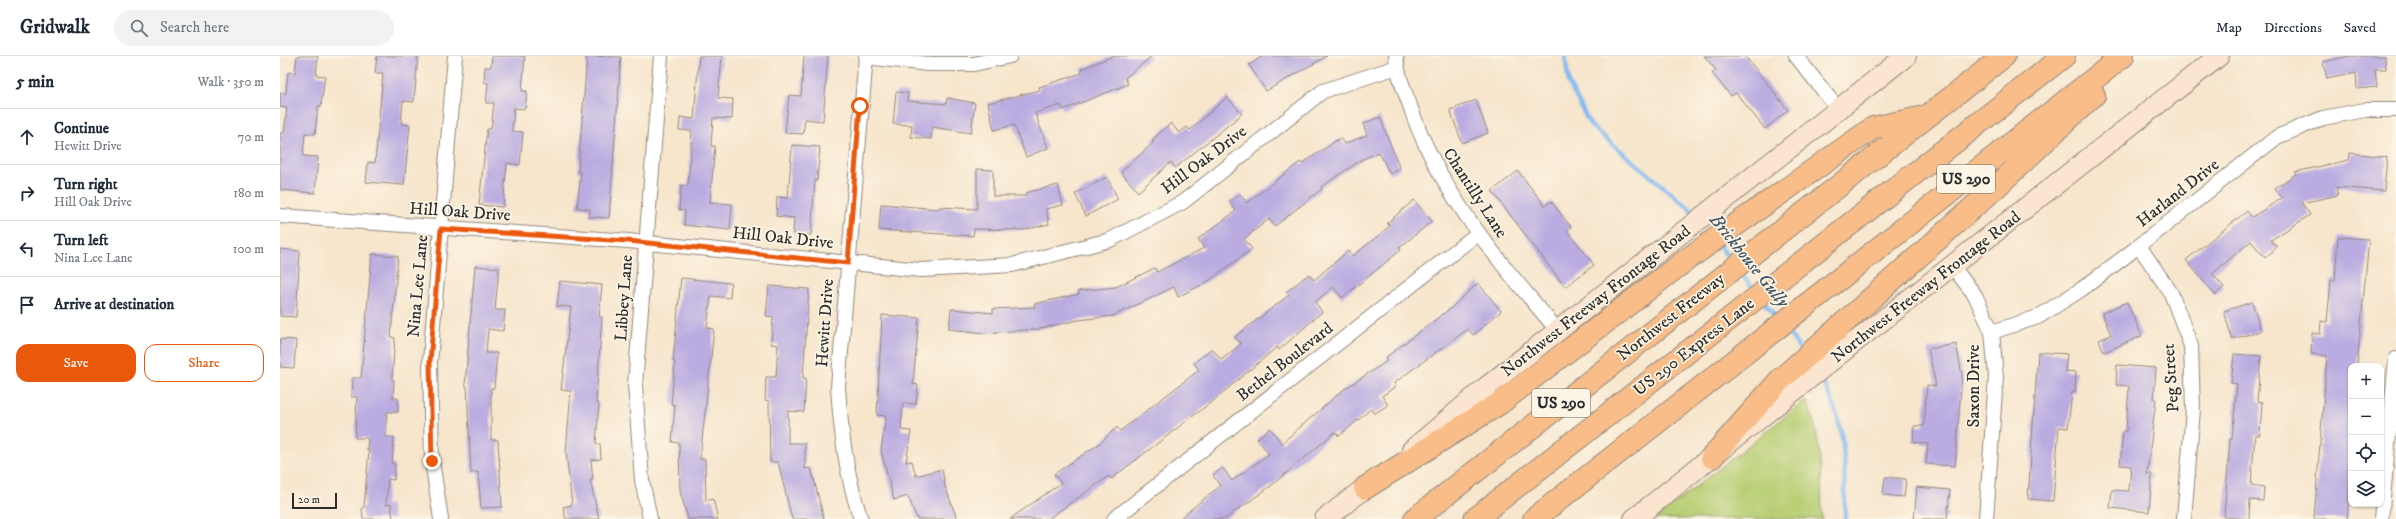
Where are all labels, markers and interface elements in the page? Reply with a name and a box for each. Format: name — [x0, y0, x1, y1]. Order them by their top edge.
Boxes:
search box — [114, 10, 394, 46]
text: Gridwalk — [20, 16, 90, 39]
icon: search — [128, 17, 150, 39]
text: Search here — [160, 18, 229, 37]
text: Map — [2216, 19, 2242, 37]
text: Directions — [2264, 19, 2322, 37]
text: Saved — [2344, 19, 2376, 37]
text: 5 min — [16, 71, 54, 93]
text: Walk · 350 m — [197, 74, 264, 90]
route start — [851, 97, 869, 115]
text: Continue — [54, 119, 109, 138]
street label: Hill Oak Drive — [1157, 121, 1251, 199]
icon: ahead — [16, 126, 38, 148]
text: 70 m — [238, 129, 264, 145]
text: Hewitt Drive — [54, 138, 122, 154]
street label: Chantilly Lane — [1438, 144, 1512, 242]
street label: Harland Drive — [2132, 154, 2224, 232]
road number: US 290 — [1937, 165, 1995, 193]
text: Turn right — [54, 175, 117, 194]
icon: right — [16, 182, 38, 204]
text: 180 m — [233, 185, 264, 201]
text: Hill Oak Drive — [54, 194, 132, 210]
street label: Hill Oak Drive — [409, 197, 511, 227]
street label: Northwest Freeway Frontage Road — [1827, 206, 2026, 368]
water label: Brickhouse Gully — [1704, 209, 1794, 313]
street label: Northwest Freeway Frontage Road — [1497, 221, 1695, 381]
street label: Hill Oak Drive — [731, 222, 835, 254]
text: Turn left — [54, 231, 108, 250]
street label: Nina Lee Lane — [403, 234, 433, 338]
icon: left — [16, 238, 38, 260]
text: 100 m — [233, 241, 264, 257]
text: Nina Lee Lane — [54, 250, 133, 266]
street label: Libbey Lane — [610, 254, 638, 342]
street label: Northwest Freeway — [1613, 269, 1729, 365]
street label: Hewitt Drive — [811, 278, 839, 368]
street label: US 290 Express Lane — [1629, 293, 1759, 401]
icon: arrive — [16, 294, 38, 316]
text: Arrive at destination — [54, 295, 174, 314]
street label: Bethel Boulevard — [1232, 317, 1338, 407]
street label: Peg Street — [2158, 342, 2184, 413]
button: Save — [16, 344, 136, 382]
button: Share — [144, 344, 264, 382]
street label: Saxon Drive — [1963, 344, 1985, 428]
map controls — [2348, 363, 2384, 507]
button: + — [2348, 363, 2384, 399]
road number: US 290 — [1532, 389, 1590, 417]
button: − — [2348, 399, 2384, 435]
button: locate — [2348, 435, 2384, 471]
route end — [423, 452, 441, 470]
button: layers — [2348, 471, 2384, 507]
scale bar — [292, 491, 337, 510]
text: 20 m — [298, 493, 320, 507]

